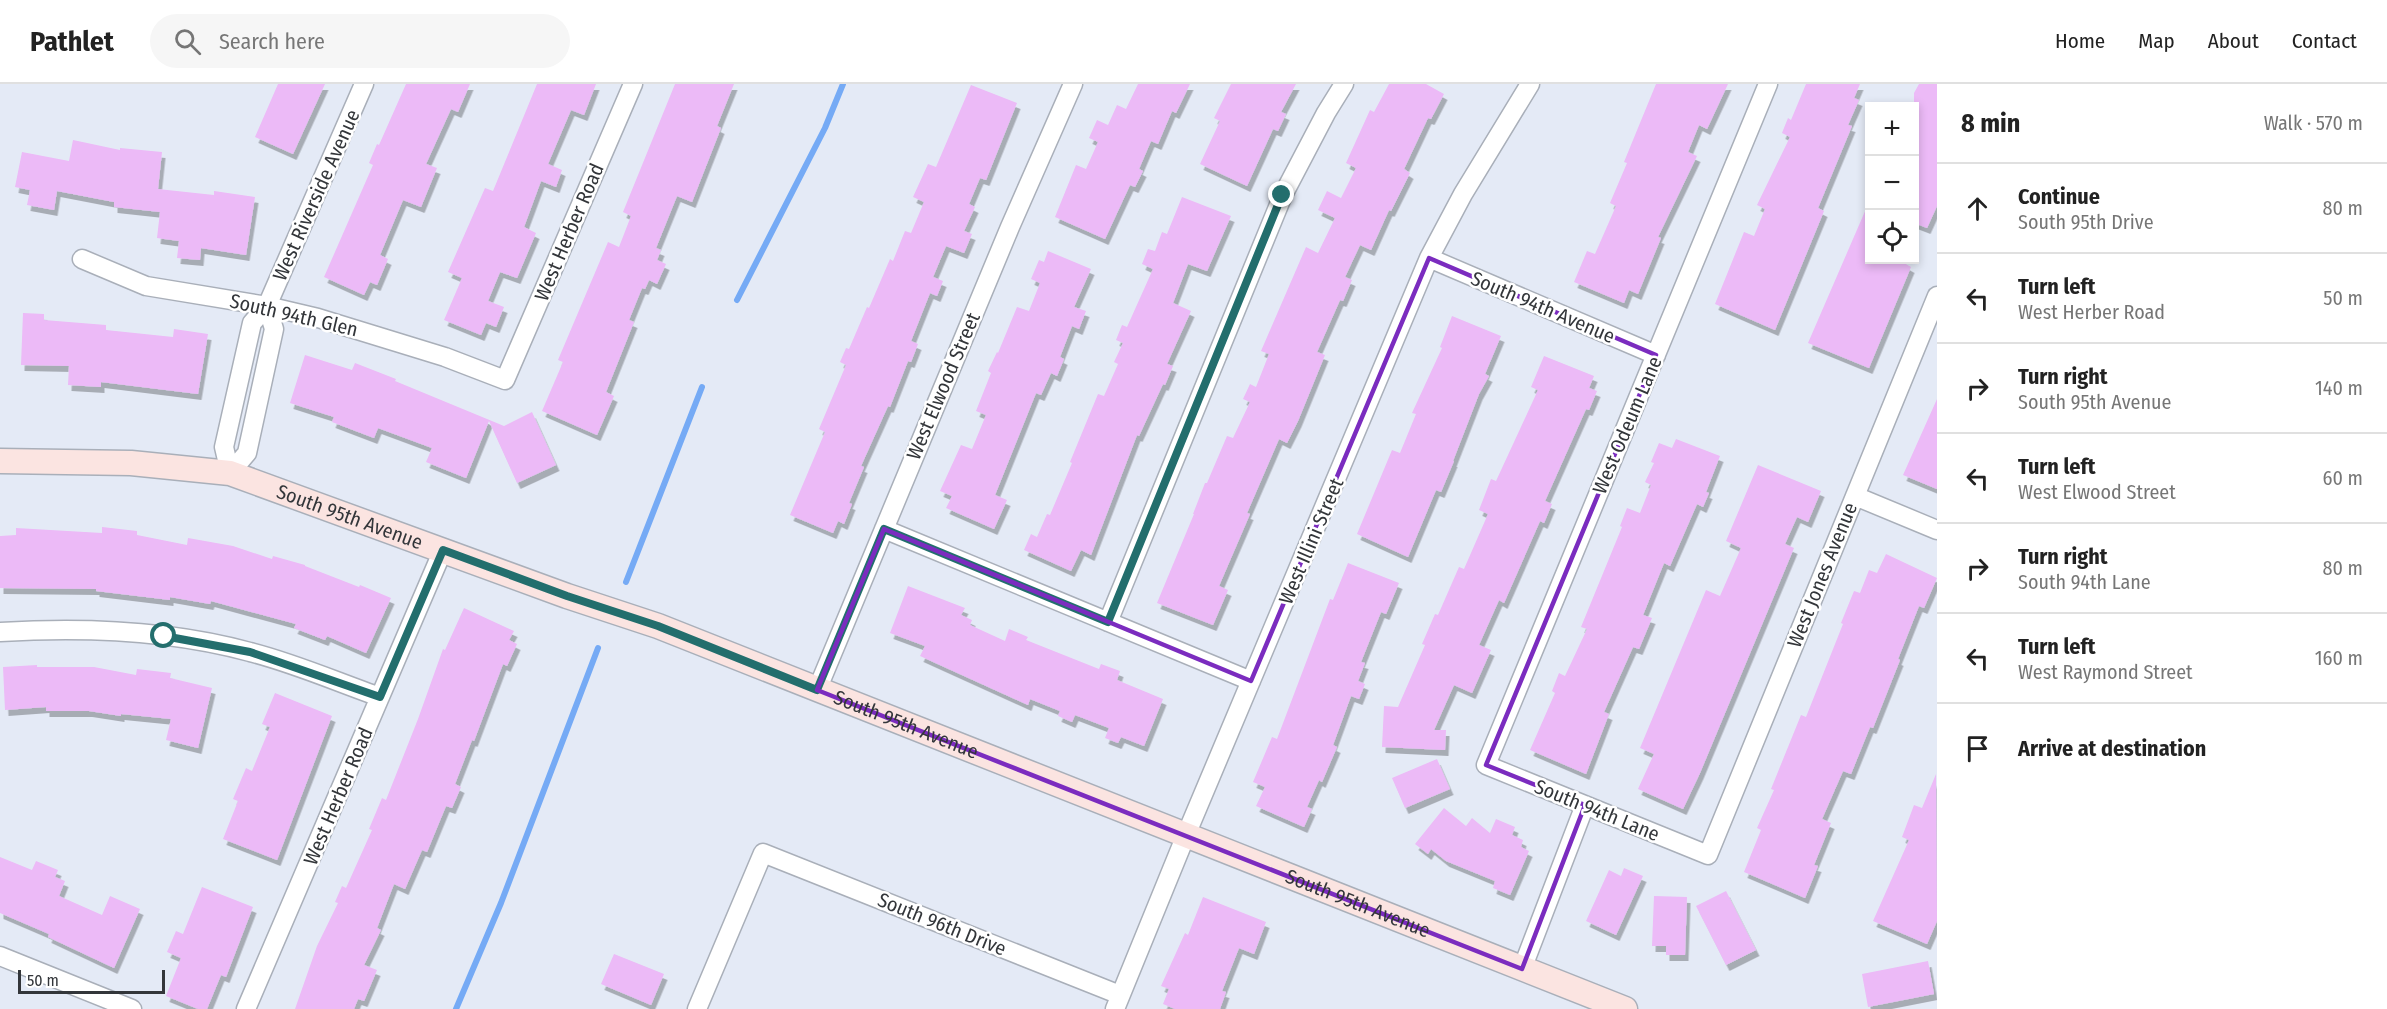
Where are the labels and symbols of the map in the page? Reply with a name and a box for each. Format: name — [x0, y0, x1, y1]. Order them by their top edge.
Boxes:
street label: West Riverside Avenue — [267, 106, 365, 284]
street label: West Herber Road — [529, 160, 609, 304]
route end — [1268, 181, 1294, 207]
street label: South 94th Avenue — [1468, 266, 1618, 348]
street label: South 94th Glen — [228, 289, 360, 341]
street label: West Elwood Street — [901, 308, 985, 463]
street label: West Odeum Lane — [1587, 353, 1667, 497]
street label: West Illini Street — [1274, 474, 1349, 608]
street label: South 95th Avenue — [274, 479, 426, 554]
street label: West Jones Avenue — [1782, 499, 1862, 651]
route start — [150, 622, 176, 648]
street label: South 95th Avenue — [830, 685, 982, 764]
street label: West Herber Road — [298, 724, 378, 868]
street label: South 94th Lane — [1531, 774, 1663, 846]
street label: South 95th Avenue — [1282, 864, 1434, 943]
street label: South 96th Drive — [874, 887, 1010, 961]
scale bar — [18, 967, 165, 994]

